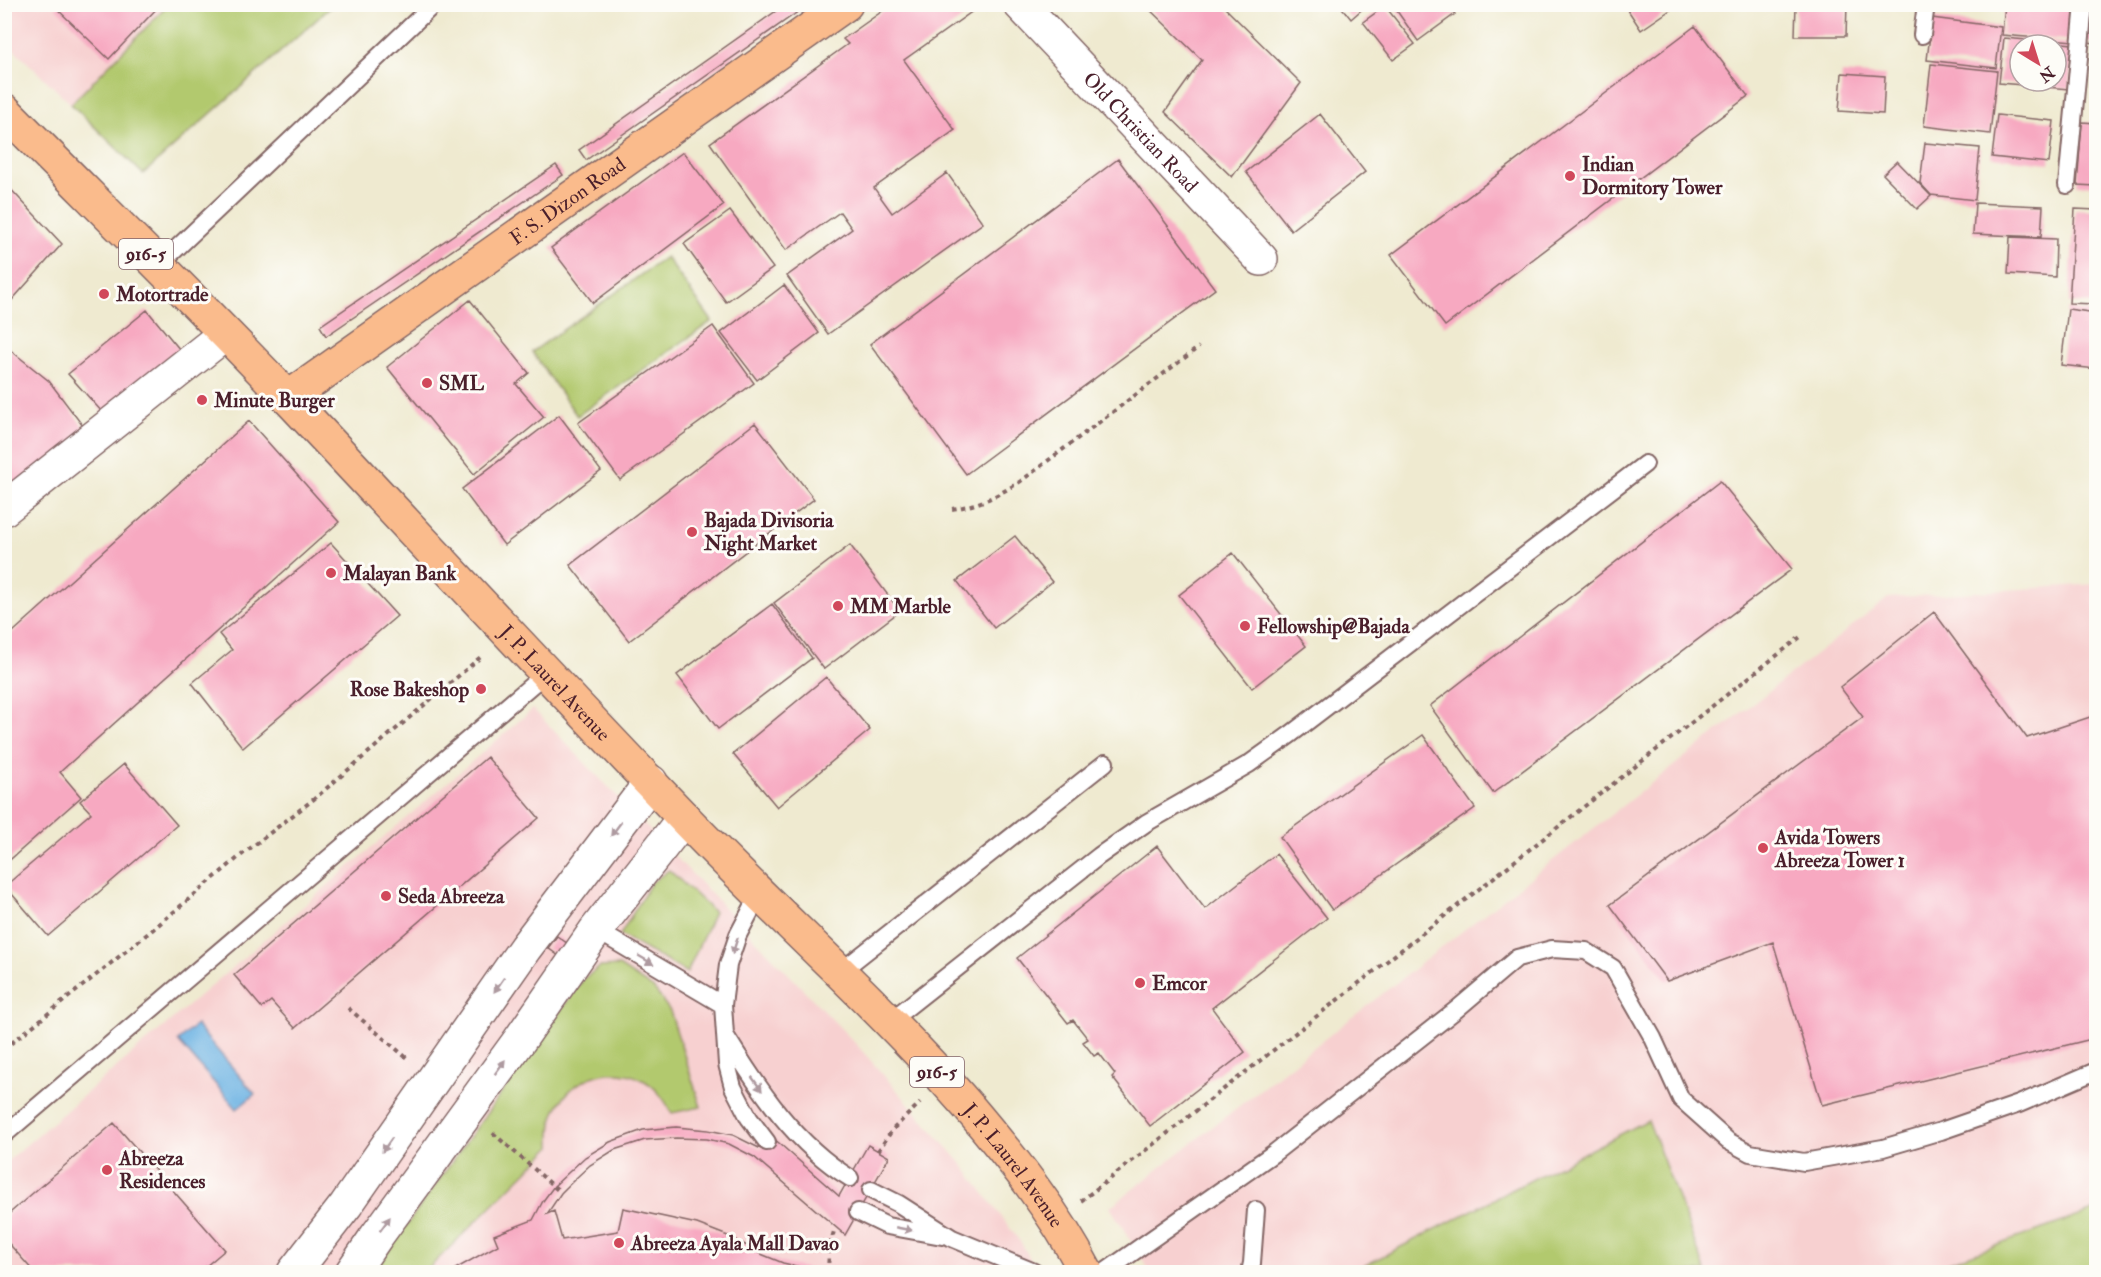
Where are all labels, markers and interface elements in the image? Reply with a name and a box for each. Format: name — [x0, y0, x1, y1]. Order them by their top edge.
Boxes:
north arrow — [2008, 33, 2068, 93]
text: N — [2034, 61, 2059, 87]
street label: Old Christian Road — [1078, 67, 1203, 198]
street label: F. S. Dizon Road — [505, 152, 631, 251]
place label: Indian Dormitory Tower — [1582, 152, 1723, 201]
marker: Indian Dormitory Tower — [1563, 169, 1577, 183]
road number: 916-5 — [119, 239, 173, 269]
place label: Motortrade — [115, 282, 209, 307]
marker: Motortrade — [97, 287, 111, 301]
place label: SML — [439, 371, 484, 396]
marker: SML — [420, 376, 434, 390]
place label: Minute Burger — [213, 388, 335, 414]
marker: Minute Burger — [195, 393, 209, 407]
place label: Bajada Divisoria Night Market — [703, 508, 834, 557]
marker: Bajada Divisoria Night Market — [685, 525, 699, 539]
place label: Malayan Bank — [342, 561, 457, 587]
marker: Malayan Bank — [324, 566, 338, 580]
place label: MM Marble — [849, 594, 952, 619]
marker: MM Marble — [831, 599, 845, 613]
place label: Fellowship@Bajada — [1257, 614, 1410, 640]
street label: J. P. Laurel Avenue — [493, 619, 616, 746]
marker: Fellowship@Bajada — [1238, 619, 1252, 633]
place label: Rose Bakeshop — [350, 677, 469, 703]
marker: Rose Bakeshop — [474, 682, 488, 696]
one-way arrow — [610, 821, 622, 837]
place label: Avida Towers Abreeza Tower 1 — [1774, 825, 1905, 873]
marker: Avida Towers Abreeza Tower 1 — [1756, 841, 1770, 855]
place label: Seda Abreeza — [398, 884, 505, 909]
marker: Seda Abreeza — [379, 889, 393, 903]
one-way arrow — [729, 937, 739, 955]
one-way arrow — [638, 955, 655, 965]
place label: Emcor — [1152, 971, 1207, 996]
marker: Emcor — [1133, 976, 1147, 990]
one-way arrow — [493, 977, 505, 993]
road number: 916-5 — [910, 1057, 964, 1087]
one-way arrow — [494, 1059, 506, 1074]
one-way arrow — [750, 1076, 762, 1091]
street label: J. P. Laurel Avenue — [957, 1097, 1069, 1232]
one-way arrow — [381, 1137, 393, 1153]
place label: Abreeza Residences — [118, 1146, 205, 1194]
marker: Abreeza Residences — [100, 1163, 114, 1177]
one-way arrow — [379, 1217, 391, 1233]
one-way arrow — [894, 1225, 913, 1234]
place label: Abreeza Ayala Mall Davao — [630, 1231, 839, 1257]
marker: Abreeza Ayala Mall Davao — [612, 1236, 626, 1250]

